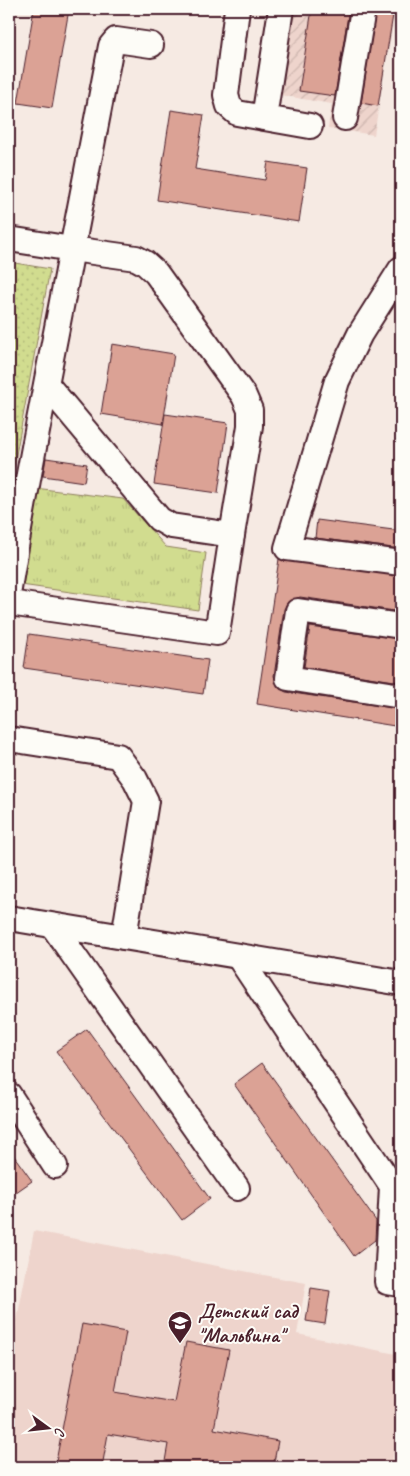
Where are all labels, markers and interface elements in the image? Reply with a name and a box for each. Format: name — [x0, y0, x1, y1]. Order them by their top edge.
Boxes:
place label: Детский сад "Мальвина" — [198, 1298, 300, 1348]
school or university icon: Детский сад "Мальвина" — [167, 1310, 193, 1344]
north arrow — [22, 1404, 72, 1454]
text: С — [50, 1426, 69, 1439]

